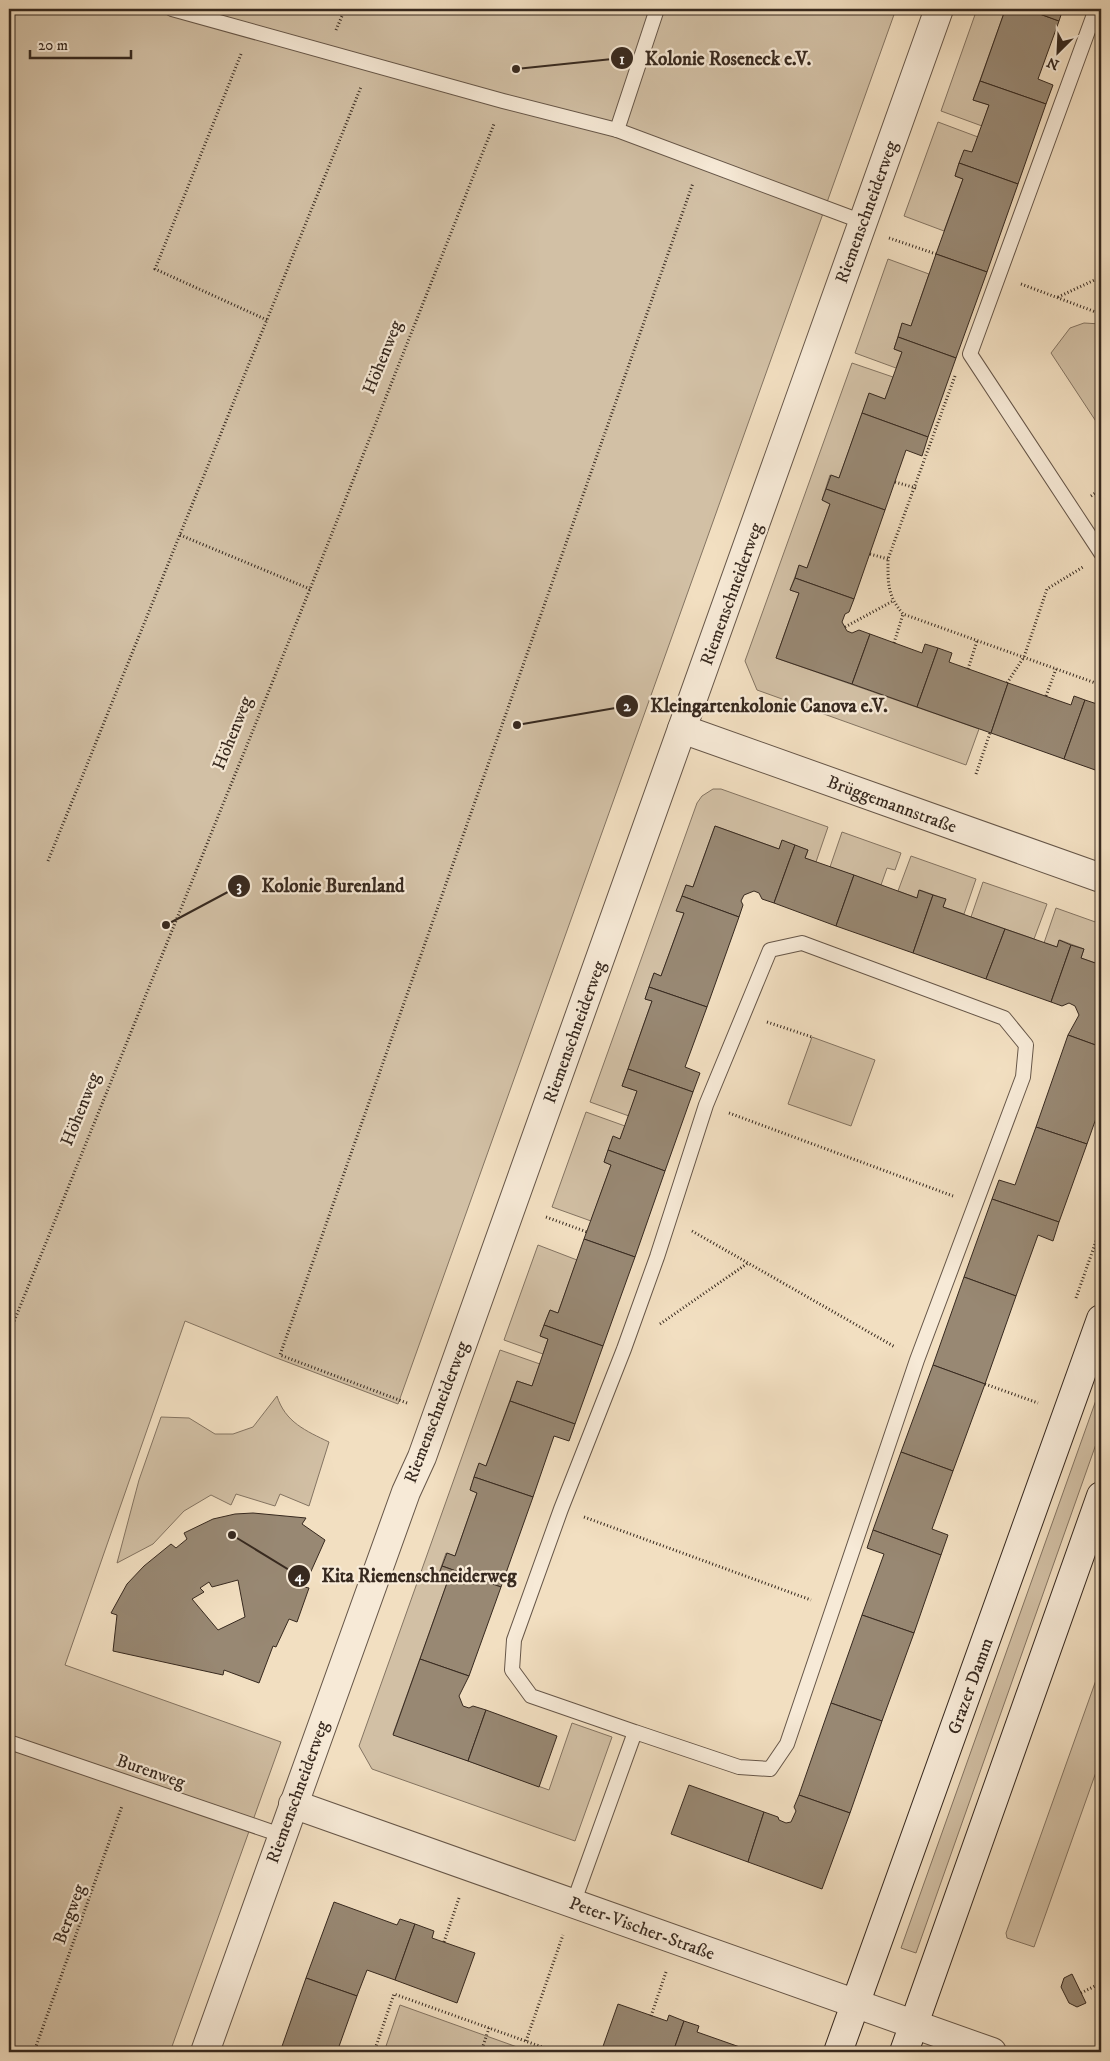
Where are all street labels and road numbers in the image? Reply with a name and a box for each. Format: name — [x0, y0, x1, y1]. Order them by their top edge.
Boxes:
street label: Riemenschneiderweg — [831, 138, 903, 287]
street label: Höhenweg — [358, 317, 408, 397]
street label: Riemenschneiderweg — [696, 520, 768, 669]
street label: Höhenweg — [208, 693, 258, 773]
street label: Brüggemannstraße — [824, 771, 959, 839]
street label: Riemenschneiderweg — [539, 958, 611, 1107]
street label: Höhenweg — [56, 1069, 106, 1149]
street label: Riemenschneiderweg — [400, 1338, 474, 1486]
street label: Grazer Damm — [943, 1635, 999, 1737]
street label: Riemenschneiderweg — [262, 1718, 334, 1867]
street label: Burenweg — [113, 1750, 188, 1794]
street label: Bergweg — [49, 1881, 91, 1947]
street label: Peter-Vischer-Straße — [566, 1892, 717, 1965]

